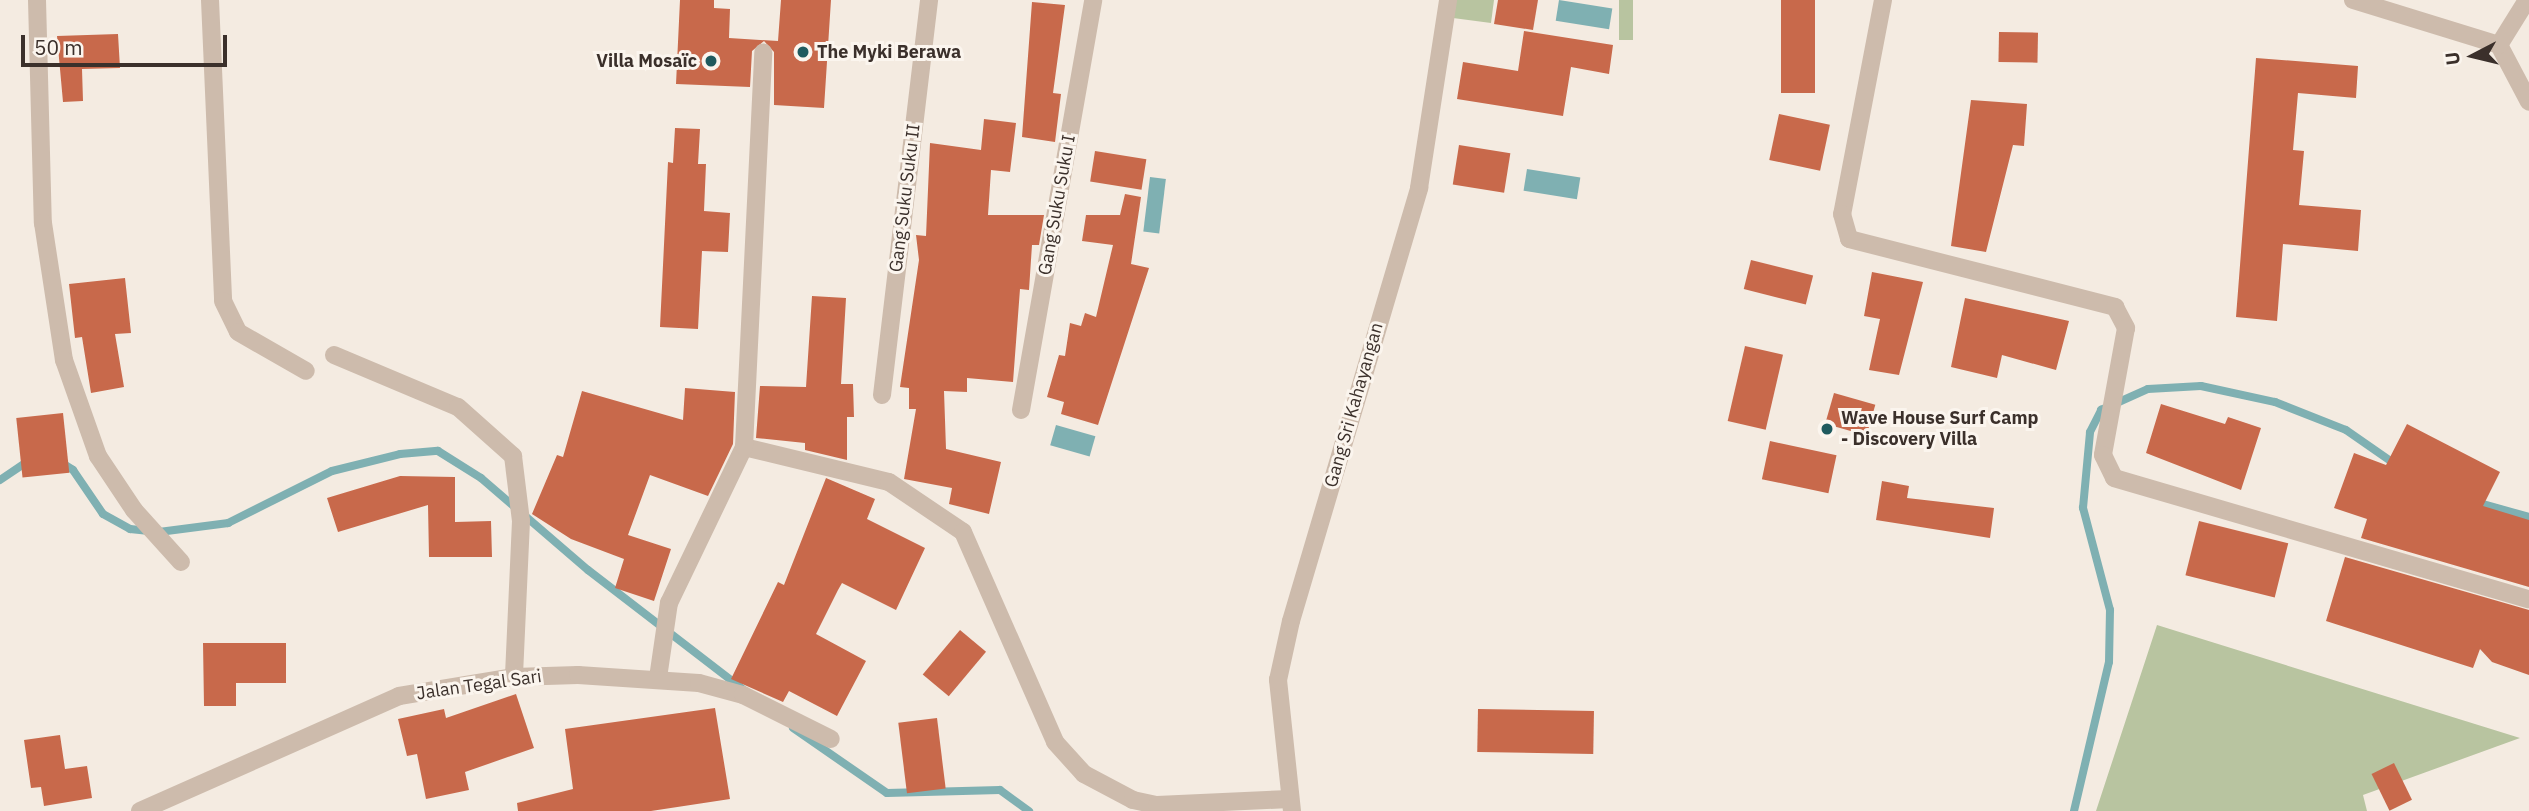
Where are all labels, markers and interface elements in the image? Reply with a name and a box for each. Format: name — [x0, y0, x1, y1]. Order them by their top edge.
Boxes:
scale bar — [24, 21, 231, 65]
north arrow — [2438, 21, 2508, 91]
text: 50 m — [34, 33, 83, 61]
place label: The Myki Berawa — [817, 41, 961, 63]
marker: The Myki Berawa — [795, 44, 811, 60]
place label: Villa Mosaïc — [596, 50, 697, 72]
text: U — [2439, 51, 2465, 67]
marker: Villa Mosaïc — [703, 53, 719, 69]
street label: Gang Suku Suku II — [885, 123, 925, 273]
street label: Gang Suku Suku I — [1034, 133, 1080, 277]
street label: Gang Sri Kahayangan — [1320, 320, 1388, 490]
place label: Wave House Surf Camp - Discovery Villa — [1841, 408, 2038, 450]
marker: Wave House Surf Camp - Discovery Villa — [1819, 421, 1835, 437]
street label: Jalan Tegal Sari — [415, 666, 543, 704]

